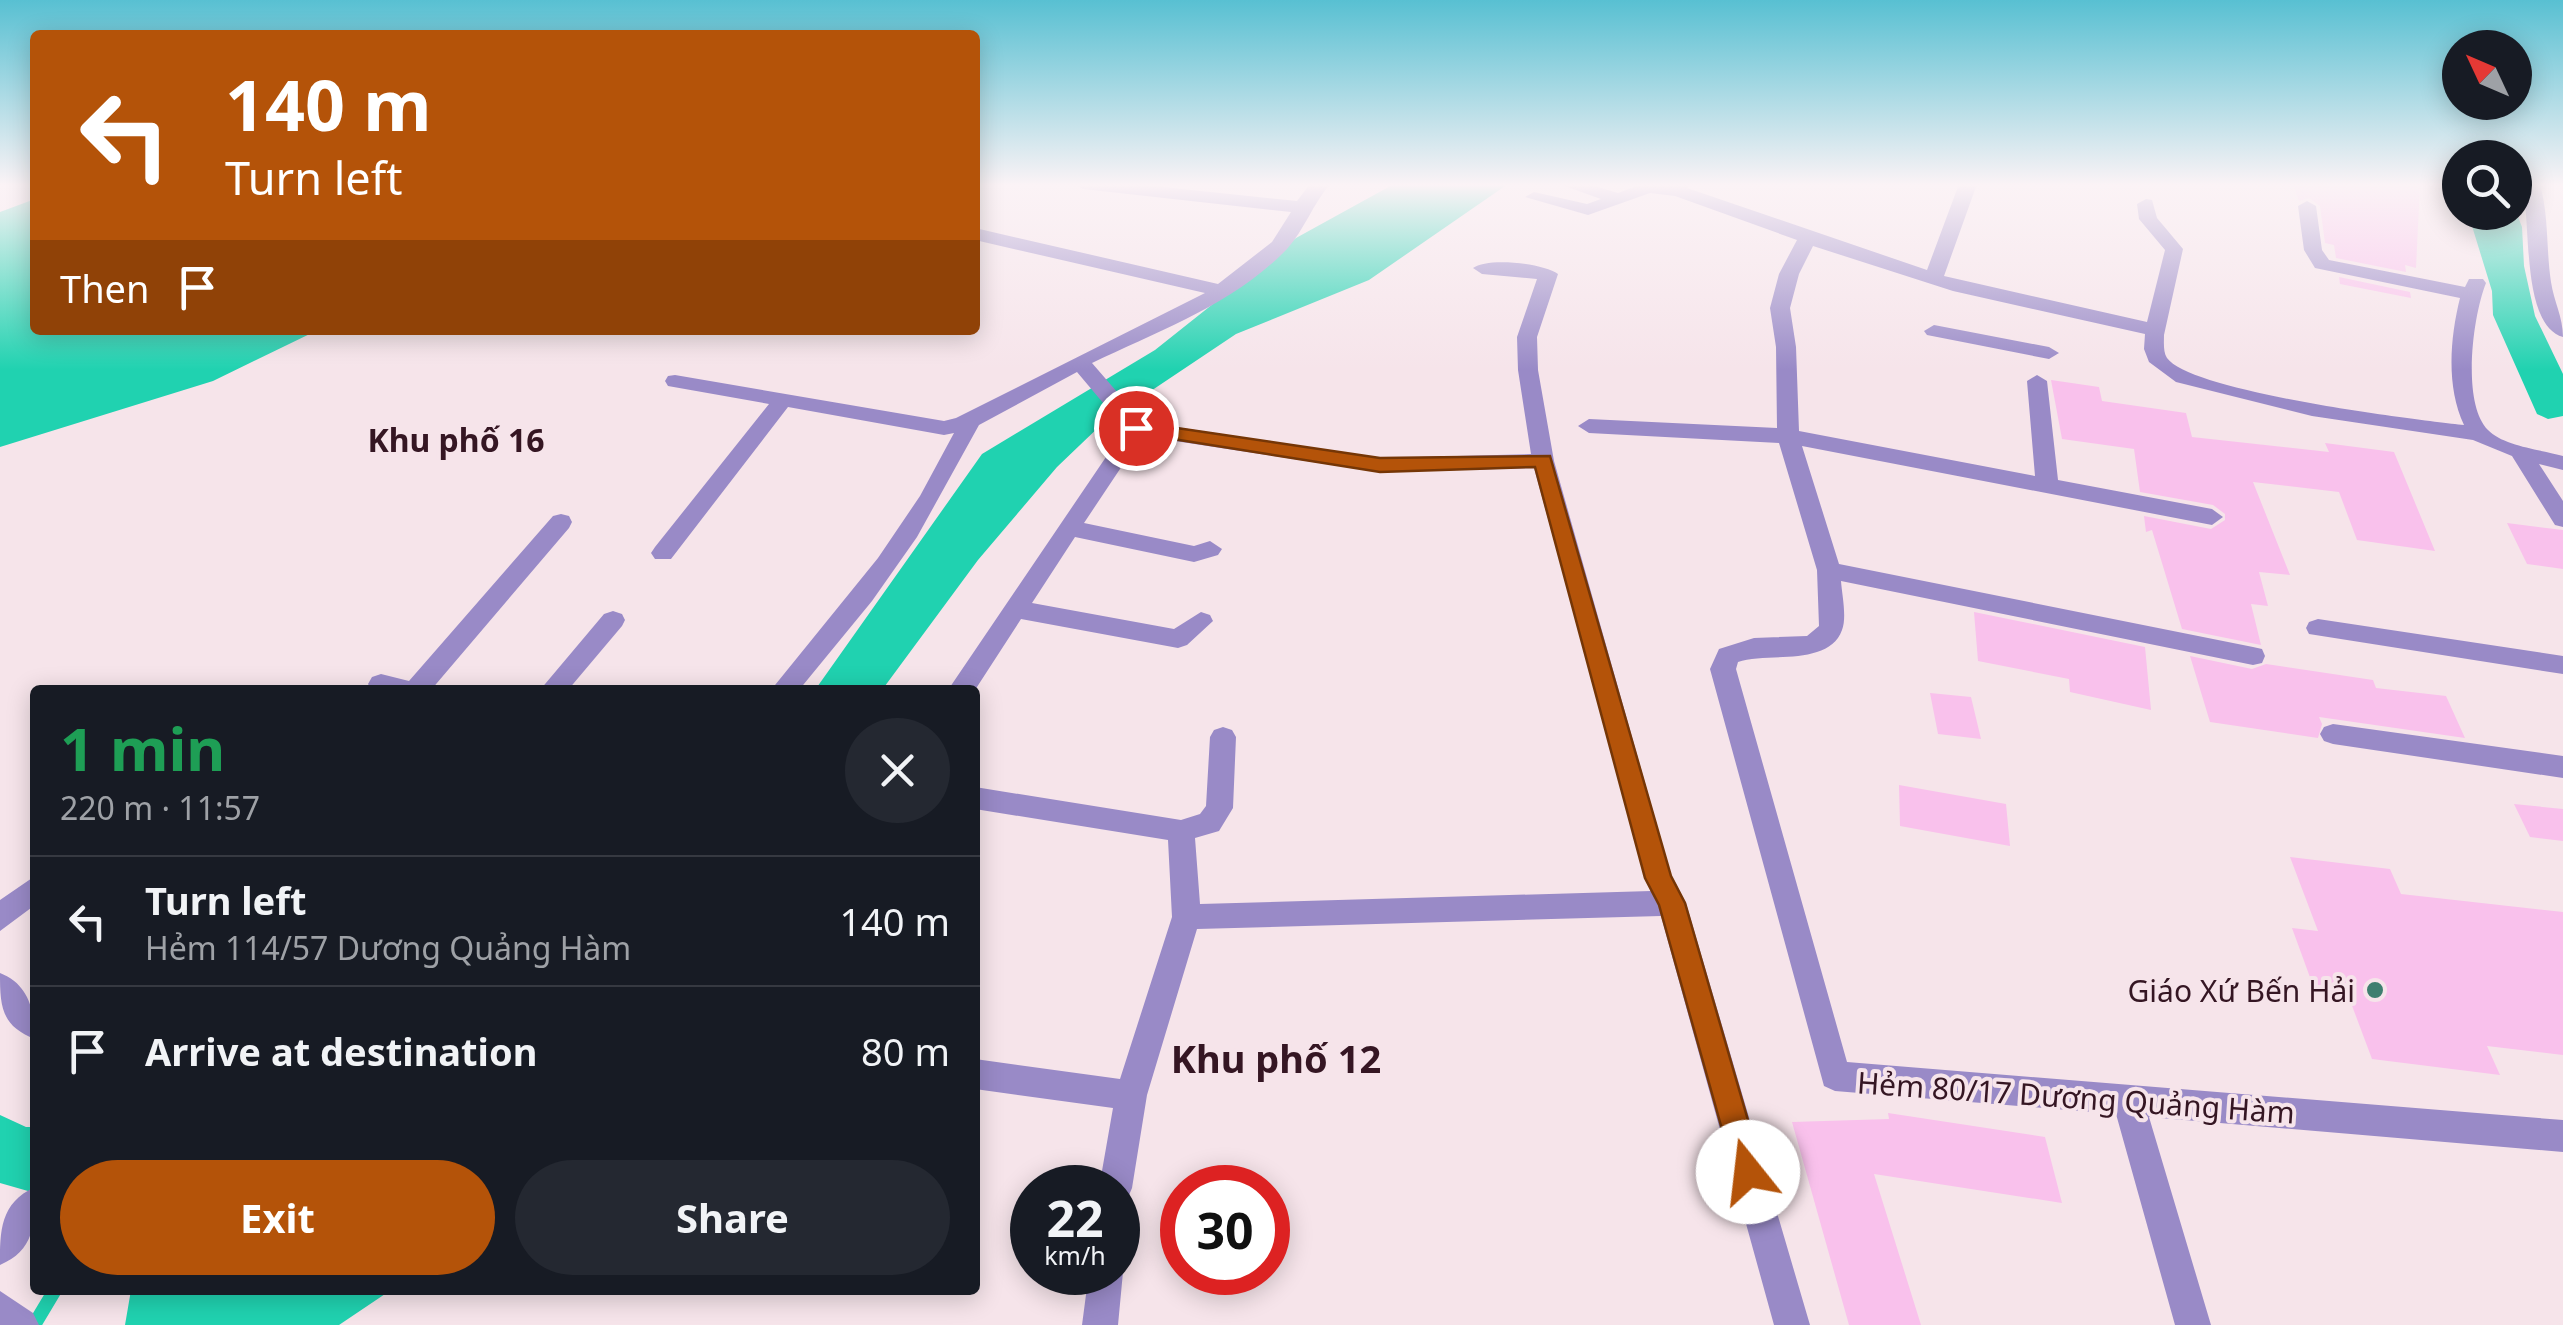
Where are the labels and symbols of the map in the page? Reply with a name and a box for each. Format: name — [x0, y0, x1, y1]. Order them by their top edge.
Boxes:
north arrow — [2442, 30, 2532, 120]
pin — [1094, 386, 1179, 471]
district label: Khu phố 16 — [367, 418, 545, 461]
place label: Giáo Xứ Bến Hải — [2127, 970, 2355, 1011]
marker: Giáo Xứ Bến Hải — [2364, 979, 2386, 1001]
district label: Khu phố 12 — [1171, 1032, 1381, 1084]
street label: Hẻm 80/17 Dương Quảng Hàm — [1856, 1061, 2296, 1133]
position arrow — [1696, 1120, 1800, 1224]
speed limit sign: 30 — [1160, 1165, 1290, 1295]

